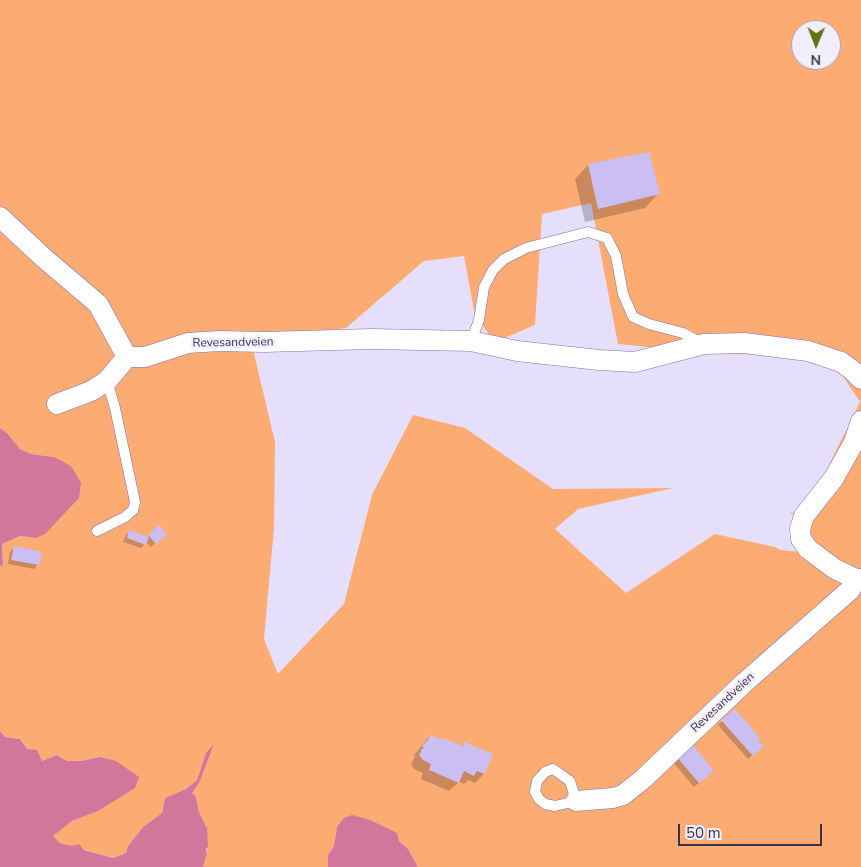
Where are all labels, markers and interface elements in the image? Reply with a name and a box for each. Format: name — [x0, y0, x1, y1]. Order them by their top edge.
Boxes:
north arrow — [791, 20, 841, 70]
text: N — [810, 50, 821, 69]
street label: Revesandveien — [192, 335, 274, 351]
street label: Revesandveien — [688, 670, 758, 736]
scale bar — [681, 814, 825, 846]
text: 50 m — [686, 823, 721, 843]

